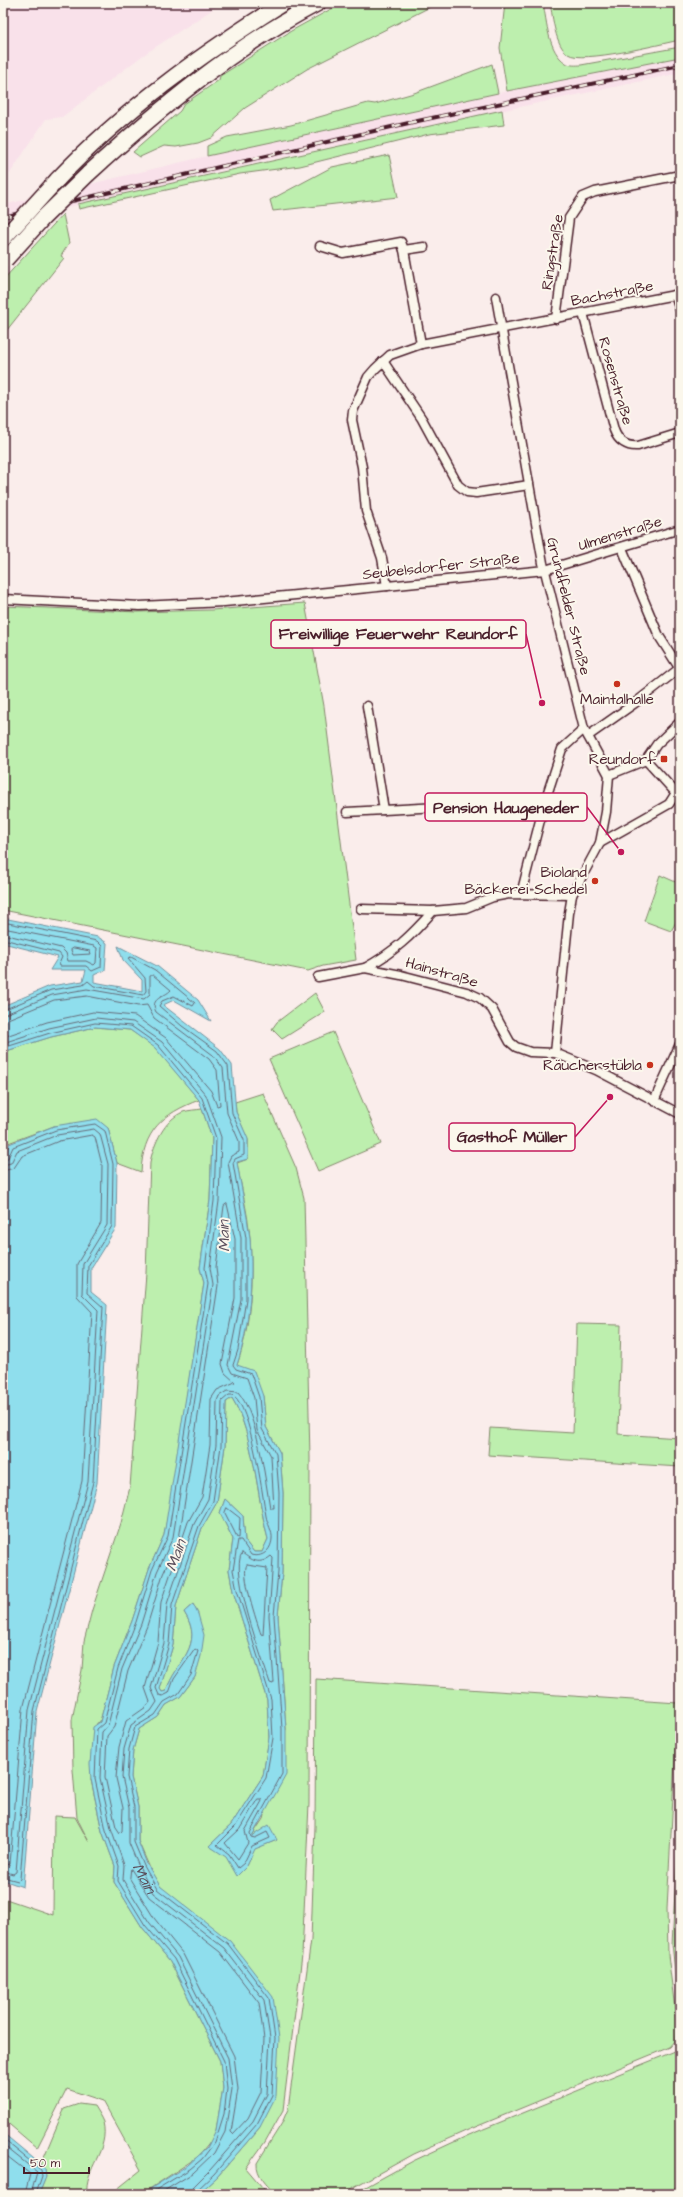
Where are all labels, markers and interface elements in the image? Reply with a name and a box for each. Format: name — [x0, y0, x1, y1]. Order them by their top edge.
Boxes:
street label: Ringstraße — [536, 213, 570, 292]
street label: Bachstraße — [569, 275, 655, 312]
street label: Rosenstraße — [593, 335, 638, 428]
street label: Ulmenstraße — [576, 511, 665, 556]
street label: Grundfelder Straße — [541, 535, 596, 677]
street label: Seubelsdorfer Straße — [361, 548, 521, 585]
callout: Freiwillige Feuerwehr Reundorf — [271, 620, 526, 648]
text: Freiwillige Feuerwehr Reundorf — [279, 623, 518, 647]
marker: Maintalhalle — [612, 679, 622, 689]
place label: Maintalhalle — [580, 689, 654, 710]
place label: Reundorf — [589, 749, 656, 770]
marker: Reundorf — [659, 754, 669, 764]
callout: Pension Haugeneder — [425, 793, 587, 821]
text: Pension Haugeneder — [433, 797, 579, 821]
place label: Bioland Bäckerei Schedel — [464, 862, 587, 900]
marker: Bioland Bäckerei Schedel — [590, 876, 600, 886]
street label: Hainstraße — [403, 952, 481, 993]
place label: Räucherstübla — [543, 1055, 642, 1076]
marker: Räucherstübla — [645, 1060, 655, 1070]
callout: Gasthof Müller — [449, 1123, 575, 1151]
text: Gasthof Müller — [457, 1126, 567, 1148]
water label: Main — [212, 1218, 236, 1252]
water label: Main — [160, 1535, 192, 1574]
water label: Main — [127, 1859, 162, 1899]
scale bar — [24, 2149, 89, 2175]
text: 50 m — [30, 2155, 61, 2172]

